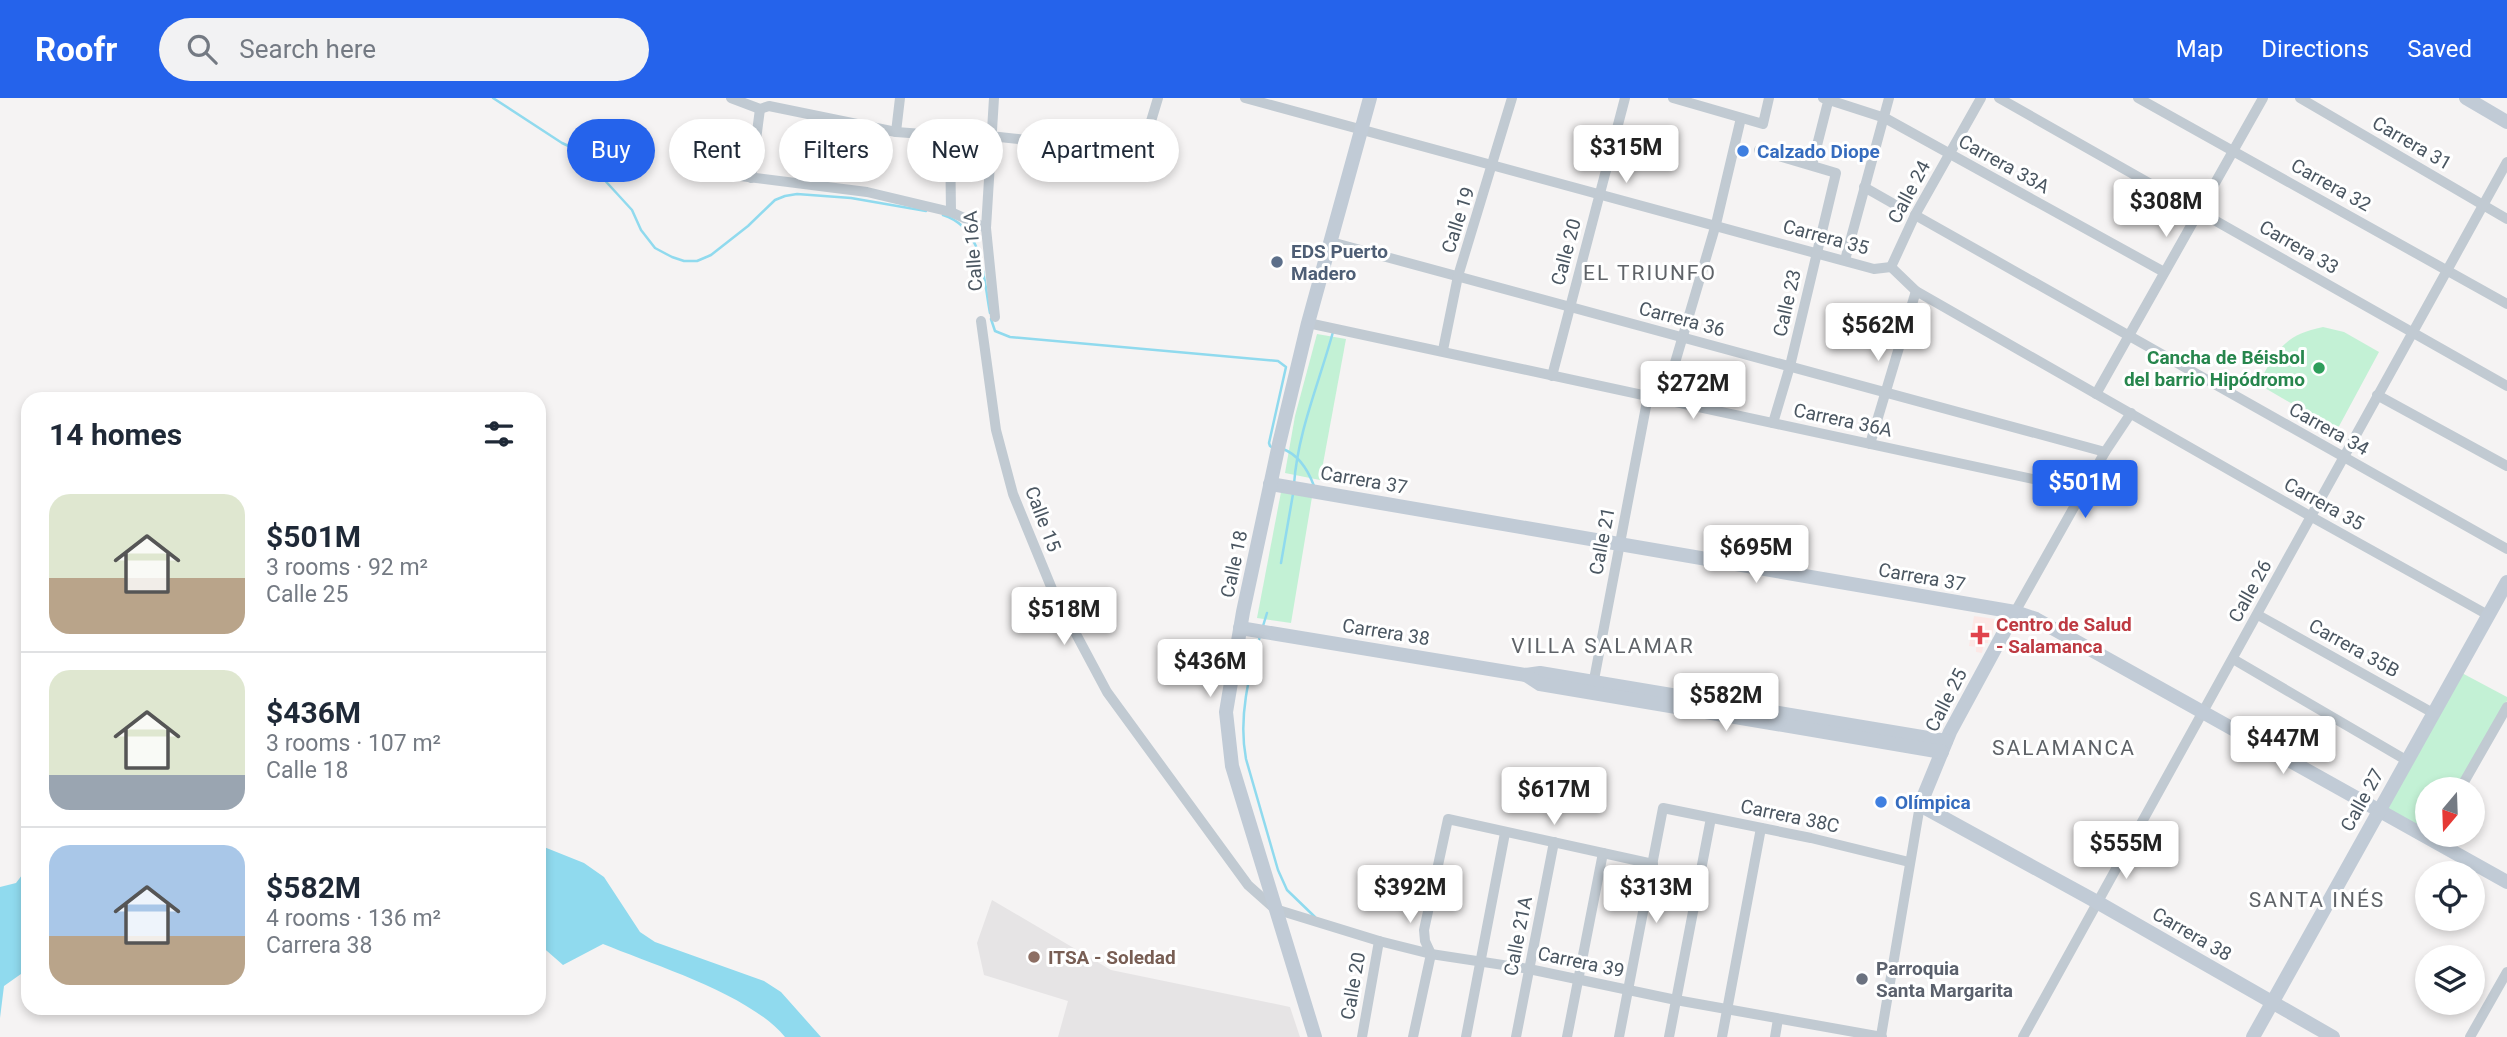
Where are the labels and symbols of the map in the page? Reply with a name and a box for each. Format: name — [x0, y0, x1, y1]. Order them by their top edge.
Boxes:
street label: Carrera 31 — [2368, 111, 2456, 175]
pin: $315M — [1577, 126, 1675, 185]
street label: Carrera 33A — [1955, 130, 2054, 199]
place label: Calzado Diope — [1757, 140, 1880, 163]
marker: Calzado Diope — [1735, 143, 1751, 159]
street label: Carrera 32 — [2287, 154, 2375, 216]
street label: Calle 24 — [1883, 156, 1935, 227]
pin: $308M — [2117, 180, 2215, 239]
street label: Calle 19 — [1437, 184, 1479, 256]
street label: Calle 16A — [959, 209, 987, 292]
street label: Carrera 35 — [1781, 215, 1871, 259]
street label: Carrera 33 — [2255, 215, 2343, 279]
street label: Calle 20 — [1546, 216, 1586, 288]
place label: EDS Puerto Madero — [1291, 240, 1388, 285]
marker: EDS Puerto Madero — [1269, 254, 1285, 270]
district label: EL TRIUNFO — [1583, 261, 1717, 285]
street label: Calle 23 — [1768, 267, 1806, 339]
street label: Carrera 36 — [1637, 297, 1727, 341]
pin: $562M — [1829, 303, 1927, 363]
place label: Cancha de Béisbol del barrio Hipódromo — [2124, 346, 2305, 391]
marker: Cancha de Béisbol del barrio Hipódromo — [2311, 360, 2327, 376]
pin: $272M — [1644, 362, 1742, 421]
street label: Carrera 36A — [1792, 398, 1895, 442]
street label: Carrera 34 — [2285, 398, 2373, 461]
pin: $501M — [2036, 460, 2134, 520]
street label: Carrera 37 — [1319, 461, 1409, 499]
street label: Carrera 35 — [2280, 473, 2368, 535]
street label: Calle 15 — [1020, 483, 1066, 555]
street label: Calle 21 — [1584, 505, 1620, 577]
pin: $695M — [1707, 526, 1805, 585]
street label: Calle 18 — [1216, 528, 1252, 600]
street label: Calle 26 — [2223, 556, 2277, 626]
street label: Carrera 37 — [1877, 558, 1967, 596]
pin: $518M — [1015, 588, 1113, 647]
place label: Centro de Salud - Salamanca — [1996, 613, 2132, 658]
street label: Carrera 38 — [1341, 614, 1431, 650]
street label: Carrera 35B — [2305, 614, 2403, 682]
marker: Centro de Salud - Salamanca — [1970, 625, 1990, 645]
district label: VILLA SALAMAR — [1511, 634, 1695, 658]
pin: $436M — [1161, 640, 1259, 699]
street label: Calle 25 — [1920, 664, 1972, 736]
pin: $582M — [1677, 674, 1775, 733]
pin: $447M — [2234, 716, 2332, 776]
district label: SALAMANCA — [1992, 736, 2136, 760]
street label: Calle 27 — [2335, 765, 2389, 835]
pin: $617M — [1505, 768, 1603, 827]
north arrow — [2415, 777, 2485, 847]
place label: Olímpica — [1895, 791, 1971, 814]
street label: Carrera 38C — [1739, 794, 1841, 838]
marker: Olímpica — [1873, 794, 1889, 810]
pin: $555M — [2077, 822, 2175, 881]
pin: $392M — [1361, 866, 1459, 925]
pin: $313M — [1607, 866, 1705, 925]
district label: SANTA INÉS — [2249, 888, 2385, 912]
street label: Calle 21A — [1499, 894, 1537, 978]
street label: Carrera 38 — [2148, 902, 2236, 966]
street label: Carrera 39 — [1536, 942, 1626, 982]
place label: ITSA - Soledad — [1048, 946, 1176, 969]
marker: ITSA - Soledad — [1026, 949, 1042, 965]
street label: Calle 20 — [1336, 950, 1370, 1022]
place label: Parroquia Santa Margarita — [1876, 957, 2013, 1002]
marker: Parroquia Santa Margarita — [1854, 971, 1870, 987]

